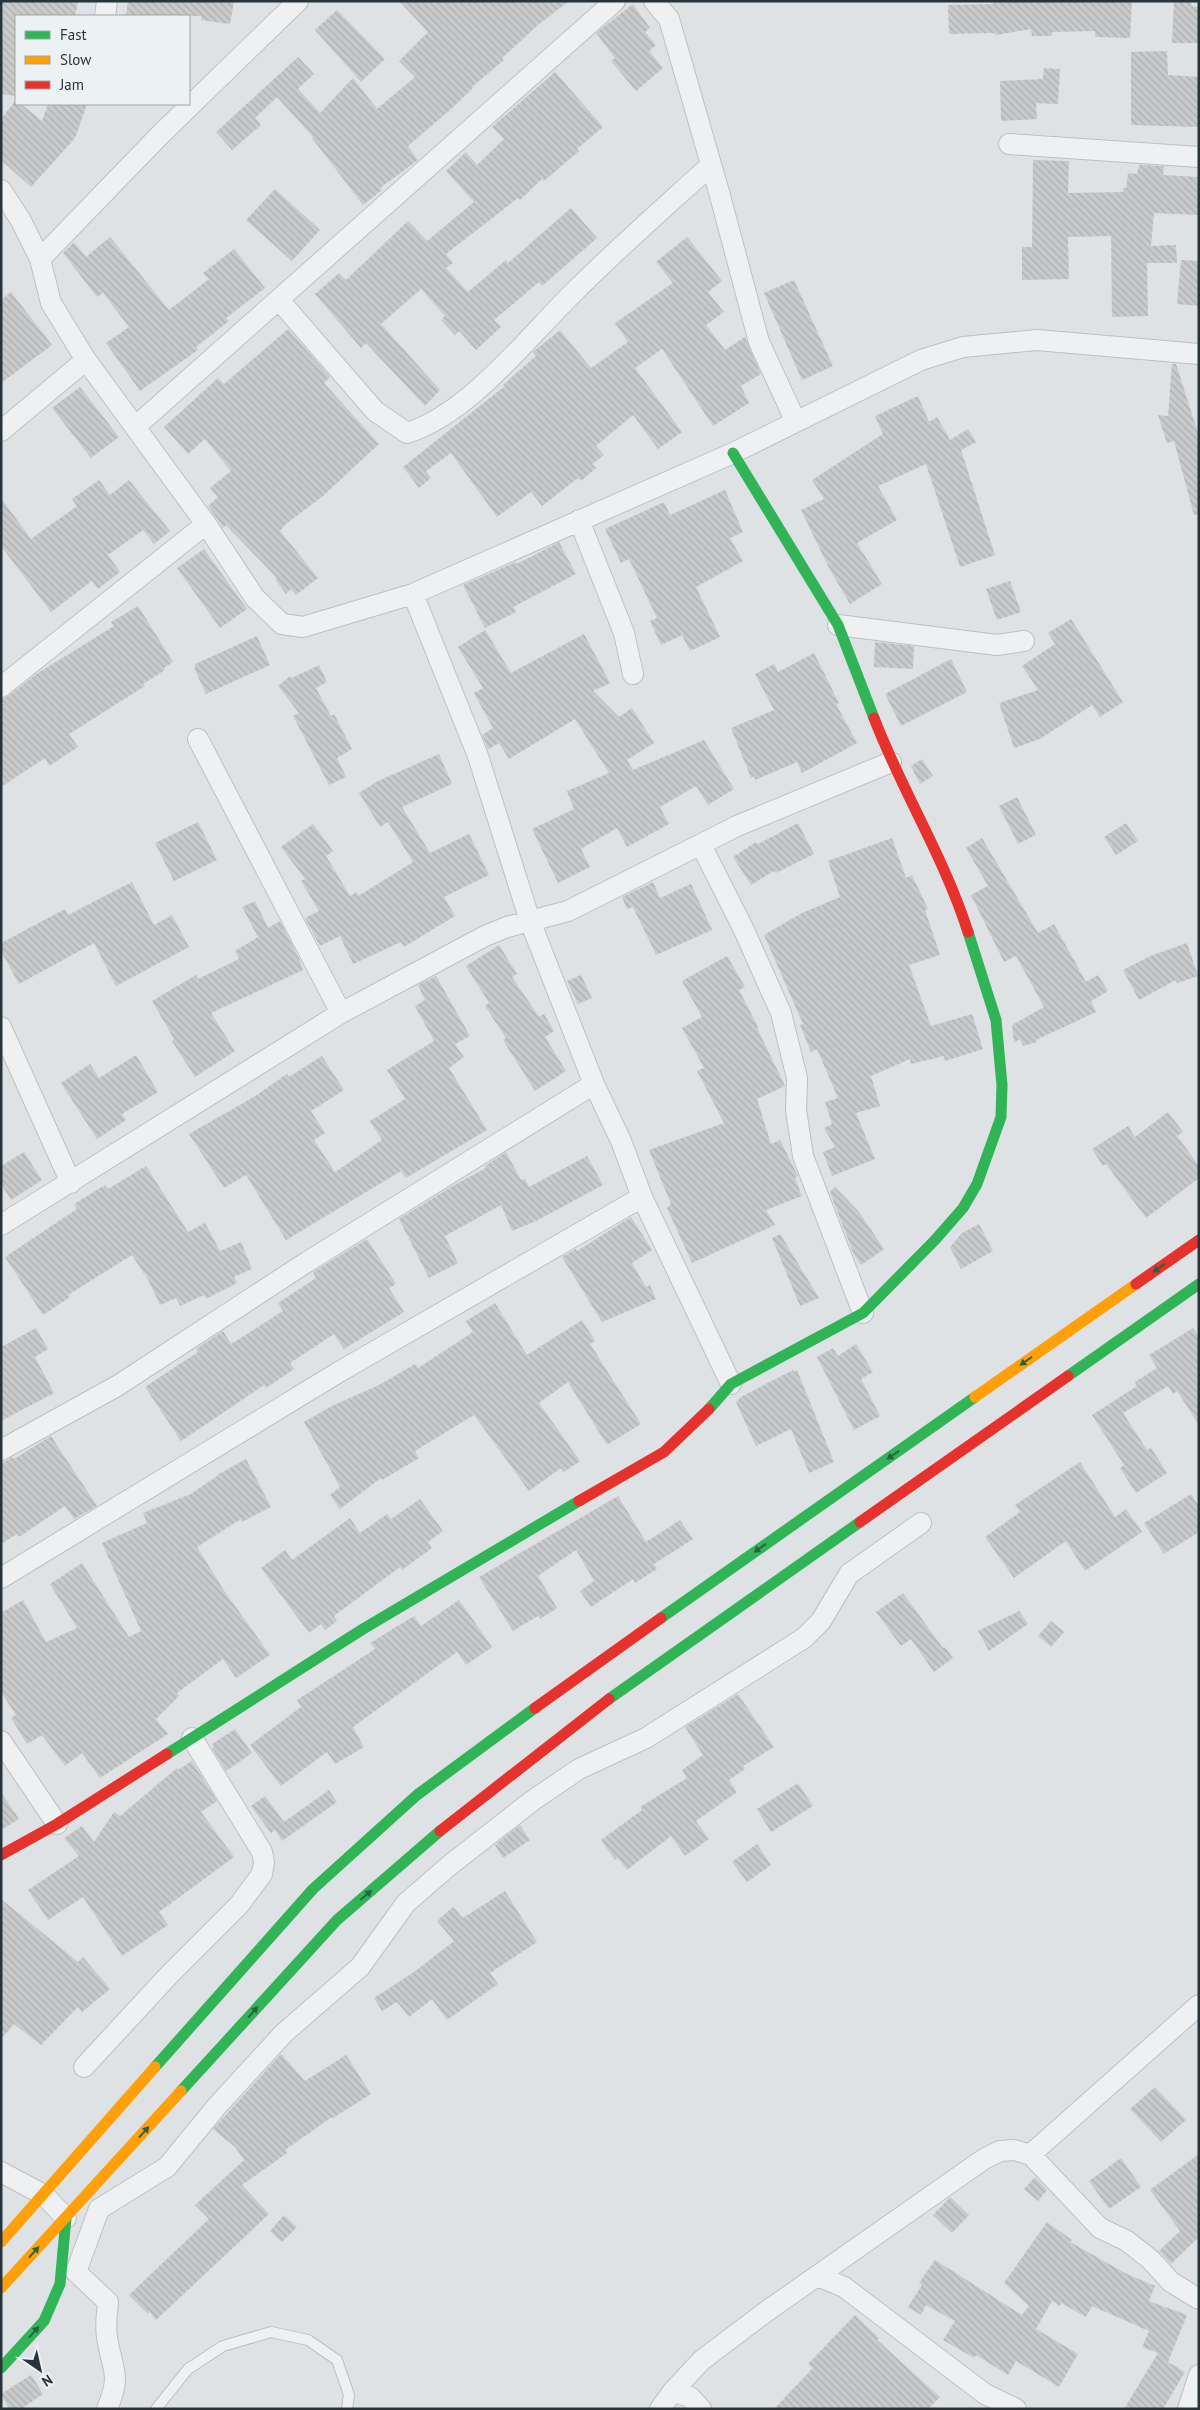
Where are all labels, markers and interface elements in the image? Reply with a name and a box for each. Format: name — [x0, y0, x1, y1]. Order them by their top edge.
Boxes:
legend — [15, 15, 190, 105]
text: Fast — [60, 25, 87, 44]
text: Slow — [60, 50, 91, 69]
text: Jam — [59, 75, 84, 94]
one-way arrow — [1152, 1263, 1166, 1273]
one-way arrow — [1019, 1356, 1033, 1366]
one-way arrow — [886, 1450, 900, 1460]
one-way arrow — [753, 1543, 767, 1553]
one-way arrow — [359, 1889, 371, 1901]
one-way arrow — [247, 2007, 259, 2019]
one-way arrow — [138, 2127, 150, 2139]
one-way arrow — [28, 2247, 40, 2259]
one-way arrow — [28, 2327, 40, 2339]
north arrow — [15, 2345, 65, 2395]
text: N — [38, 2371, 56, 2391]

